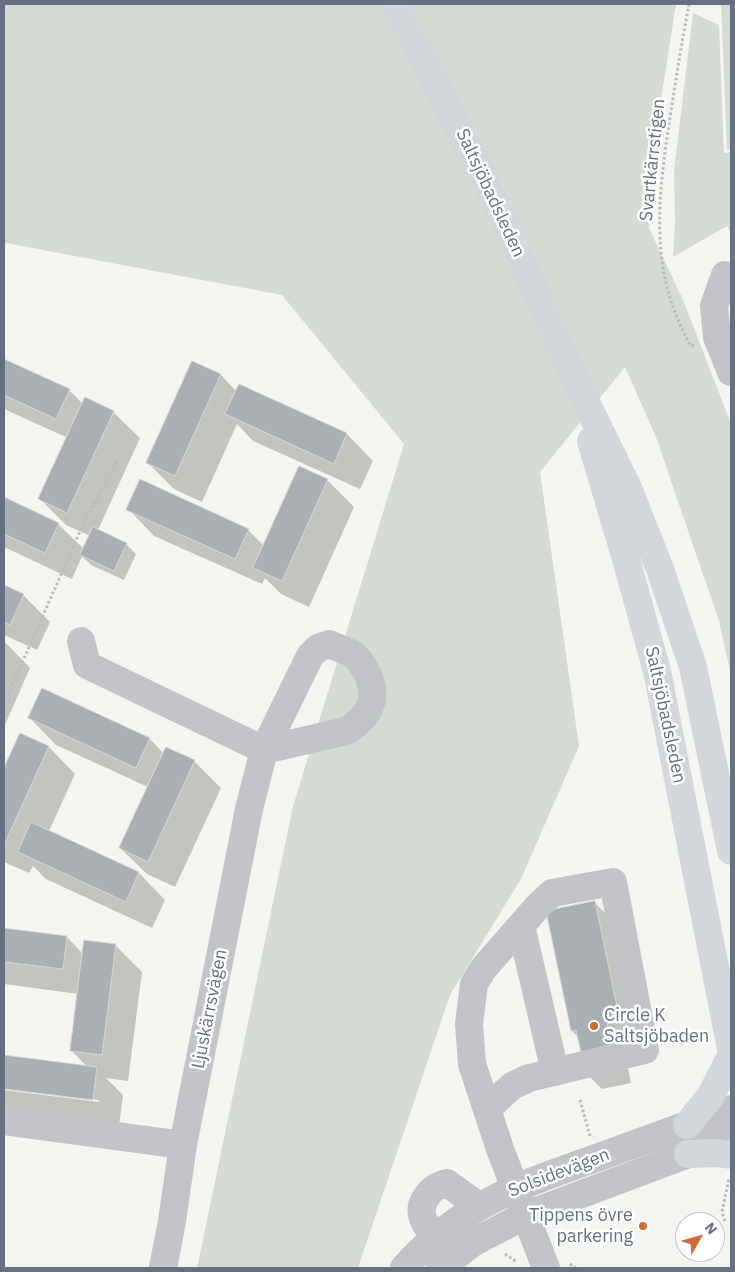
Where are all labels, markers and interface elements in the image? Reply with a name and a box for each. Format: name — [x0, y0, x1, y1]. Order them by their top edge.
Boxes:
street label: Svartkärrstigen — [636, 98, 670, 222]
street label: Saltsjöbadsleden — [451, 125, 529, 261]
street label: Saltsjöbadsleden — [640, 645, 690, 785]
street label: Ljuskärrsvägen — [188, 948, 232, 1070]
place label: Circle K Saltsjöbaden — [604, 1005, 709, 1048]
marker: Circle K Saltsjöbaden — [588, 1020, 600, 1032]
street label: Solsidevägen — [505, 1144, 613, 1202]
place label: Tippens övre parkering — [529, 1205, 633, 1248]
north arrow — [675, 1212, 725, 1262]
text: N — [701, 1219, 721, 1238]
marker: Tippens övre parkering — [637, 1220, 649, 1232]

